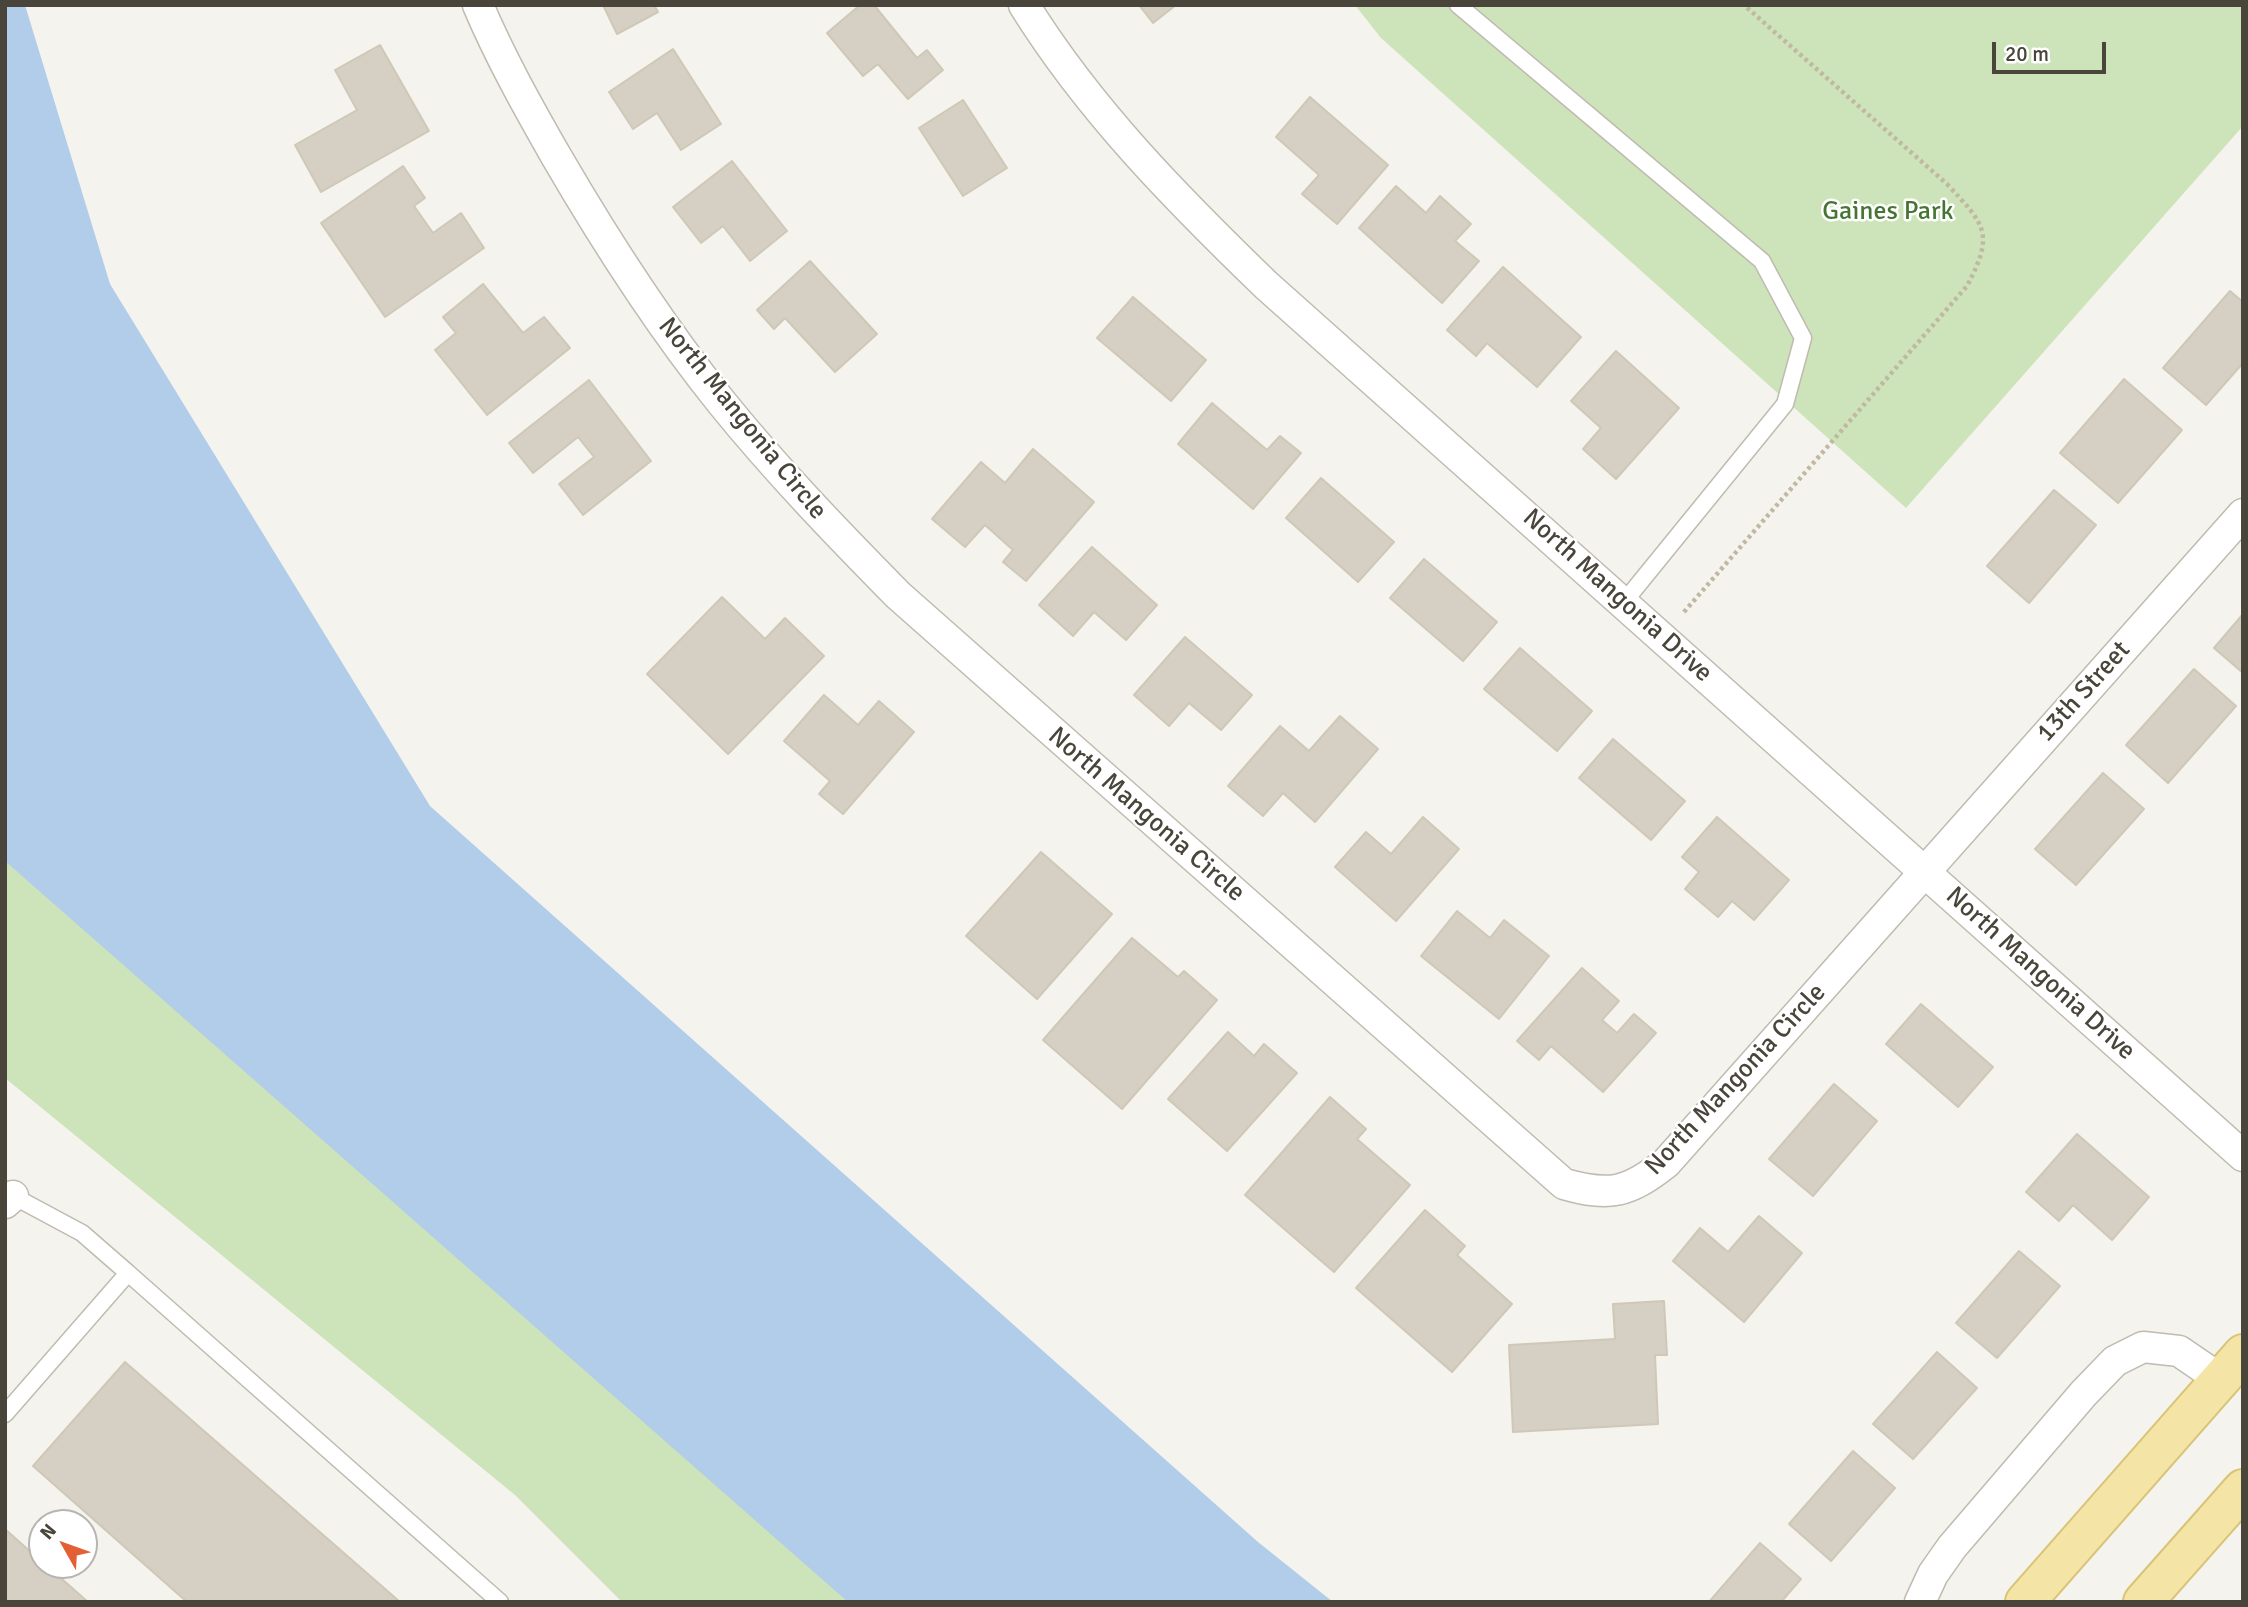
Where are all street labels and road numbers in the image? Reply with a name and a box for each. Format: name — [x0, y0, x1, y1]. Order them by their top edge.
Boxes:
street label: North Mangonia Circle — [651, 312, 833, 526]
street label: North Mangonia Drive — [1516, 503, 1718, 689]
street label: 13th Street — [2031, 635, 2137, 749]
street label: North Mangonia Circle — [1041, 721, 1251, 909]
street label: North Mangonia Drive — [1939, 881, 2141, 1067]
street label: North Mangonia Circle — [1639, 978, 1833, 1182]

